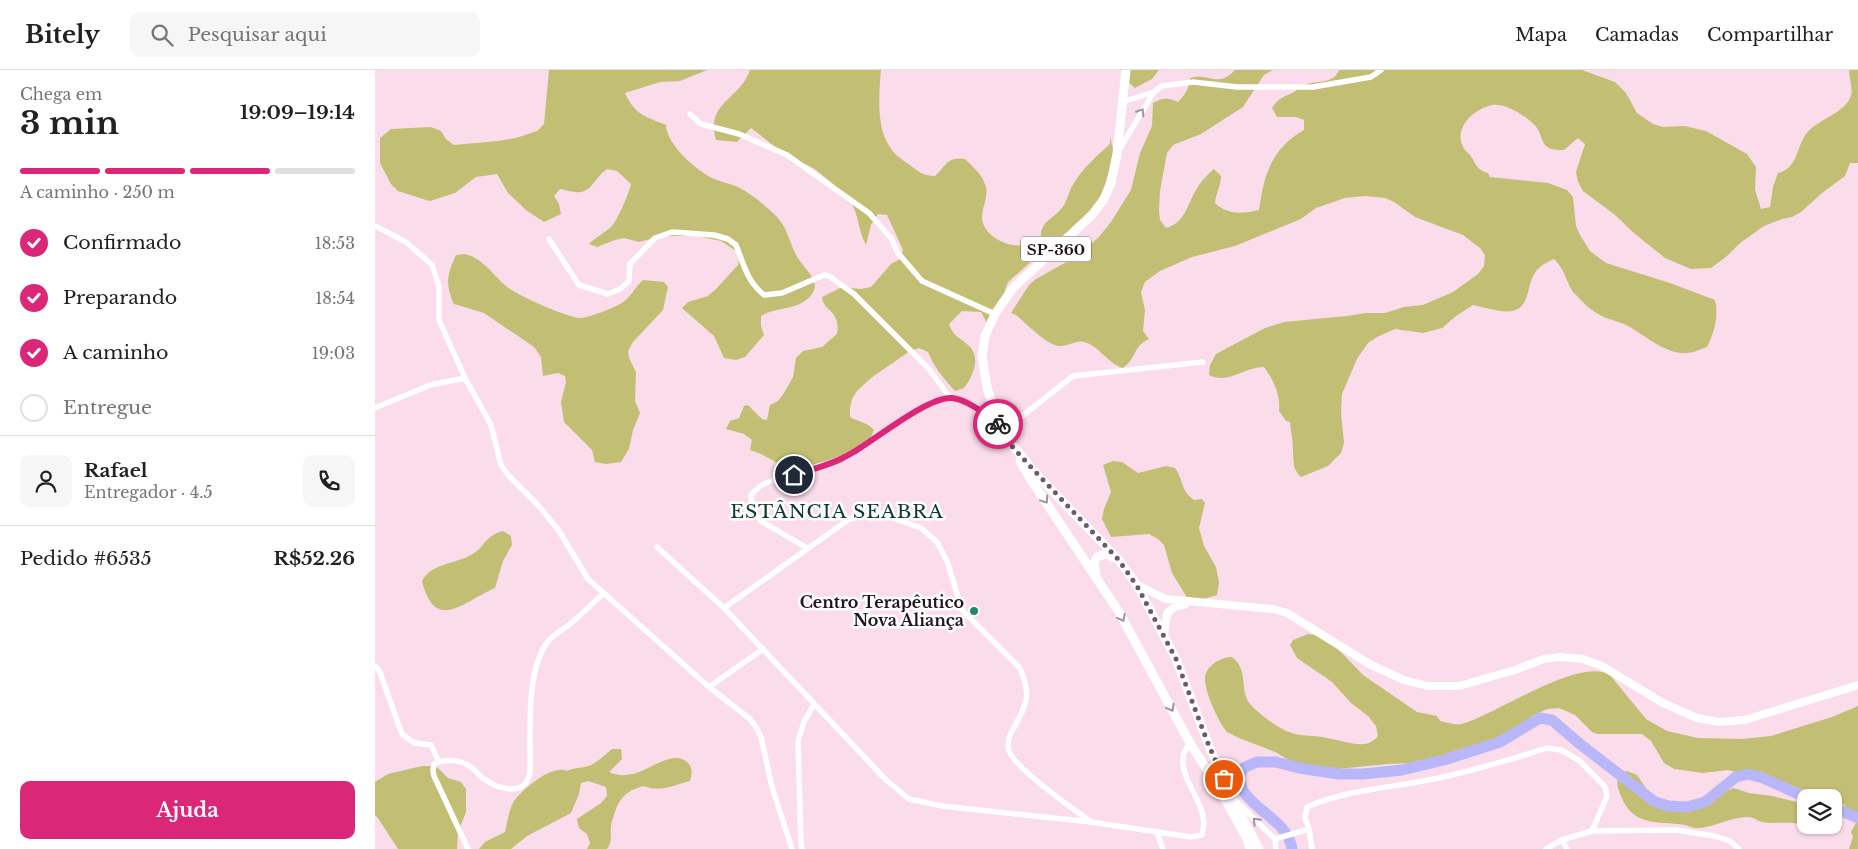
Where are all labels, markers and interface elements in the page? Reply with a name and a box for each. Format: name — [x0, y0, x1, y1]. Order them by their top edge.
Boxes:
search box — [130, 12, 480, 57]
text: Bitely — [25, 20, 100, 49]
icon: search — [148, 21, 176, 49]
text: Pesquisar aqui — [188, 23, 327, 46]
text: Mapa — [1515, 24, 1567, 46]
text: Camadas — [1595, 24, 1679, 46]
text: Compartilhar — [1707, 24, 1833, 46]
text: Chega em — [20, 84, 102, 104]
text: 19:09–19:14 — [240, 101, 355, 124]
text: 3 min — [20, 103, 119, 143]
one-way arrow — [1135, 108, 1144, 117]
text: A caminho · 250 m — [20, 182, 175, 202]
icon: check — [20, 229, 48, 257]
text: Confirmado — [63, 231, 181, 254]
text: 18:53 — [315, 233, 355, 253]
road number: SP-360 — [1021, 236, 1091, 262]
icon: check — [20, 284, 48, 312]
text: Preparando — [63, 286, 177, 309]
text: 18:54 — [315, 288, 355, 308]
icon: check — [20, 339, 48, 367]
text: A caminho — [63, 341, 169, 364]
text: 19:03 — [312, 343, 355, 363]
text: Entregue — [63, 396, 152, 419]
courier — [973, 399, 1023, 449]
icon: bike — [984, 410, 1012, 438]
pin — [773, 454, 815, 496]
button: person — [20, 455, 72, 507]
button: phone — [303, 455, 355, 507]
text: Rafael — [84, 459, 148, 482]
icon: home — [780, 461, 808, 489]
text: Entregador · 4.5 — [84, 482, 213, 502]
one-way arrow — [1039, 494, 1048, 504]
district label: ESTÂNCIA SEABRA — [730, 500, 944, 523]
text: Pedido #6535 — [20, 547, 152, 570]
text: R$52.26 — [273, 547, 355, 570]
place label: Centro Terapêutico Nova Aliança — [800, 592, 964, 630]
marker: Centro Terapêutico Nova Aliança — [968, 605, 980, 617]
one-way arrow — [1116, 612, 1126, 621]
one-way arrow — [1165, 702, 1175, 711]
pin — [1203, 758, 1245, 800]
icon: bag — [1210, 765, 1238, 793]
button: Ajuda — [20, 781, 355, 839]
map controls — [1797, 789, 1842, 834]
button: layers — [1797, 789, 1842, 834]
one-way arrow — [1253, 818, 1262, 827]

